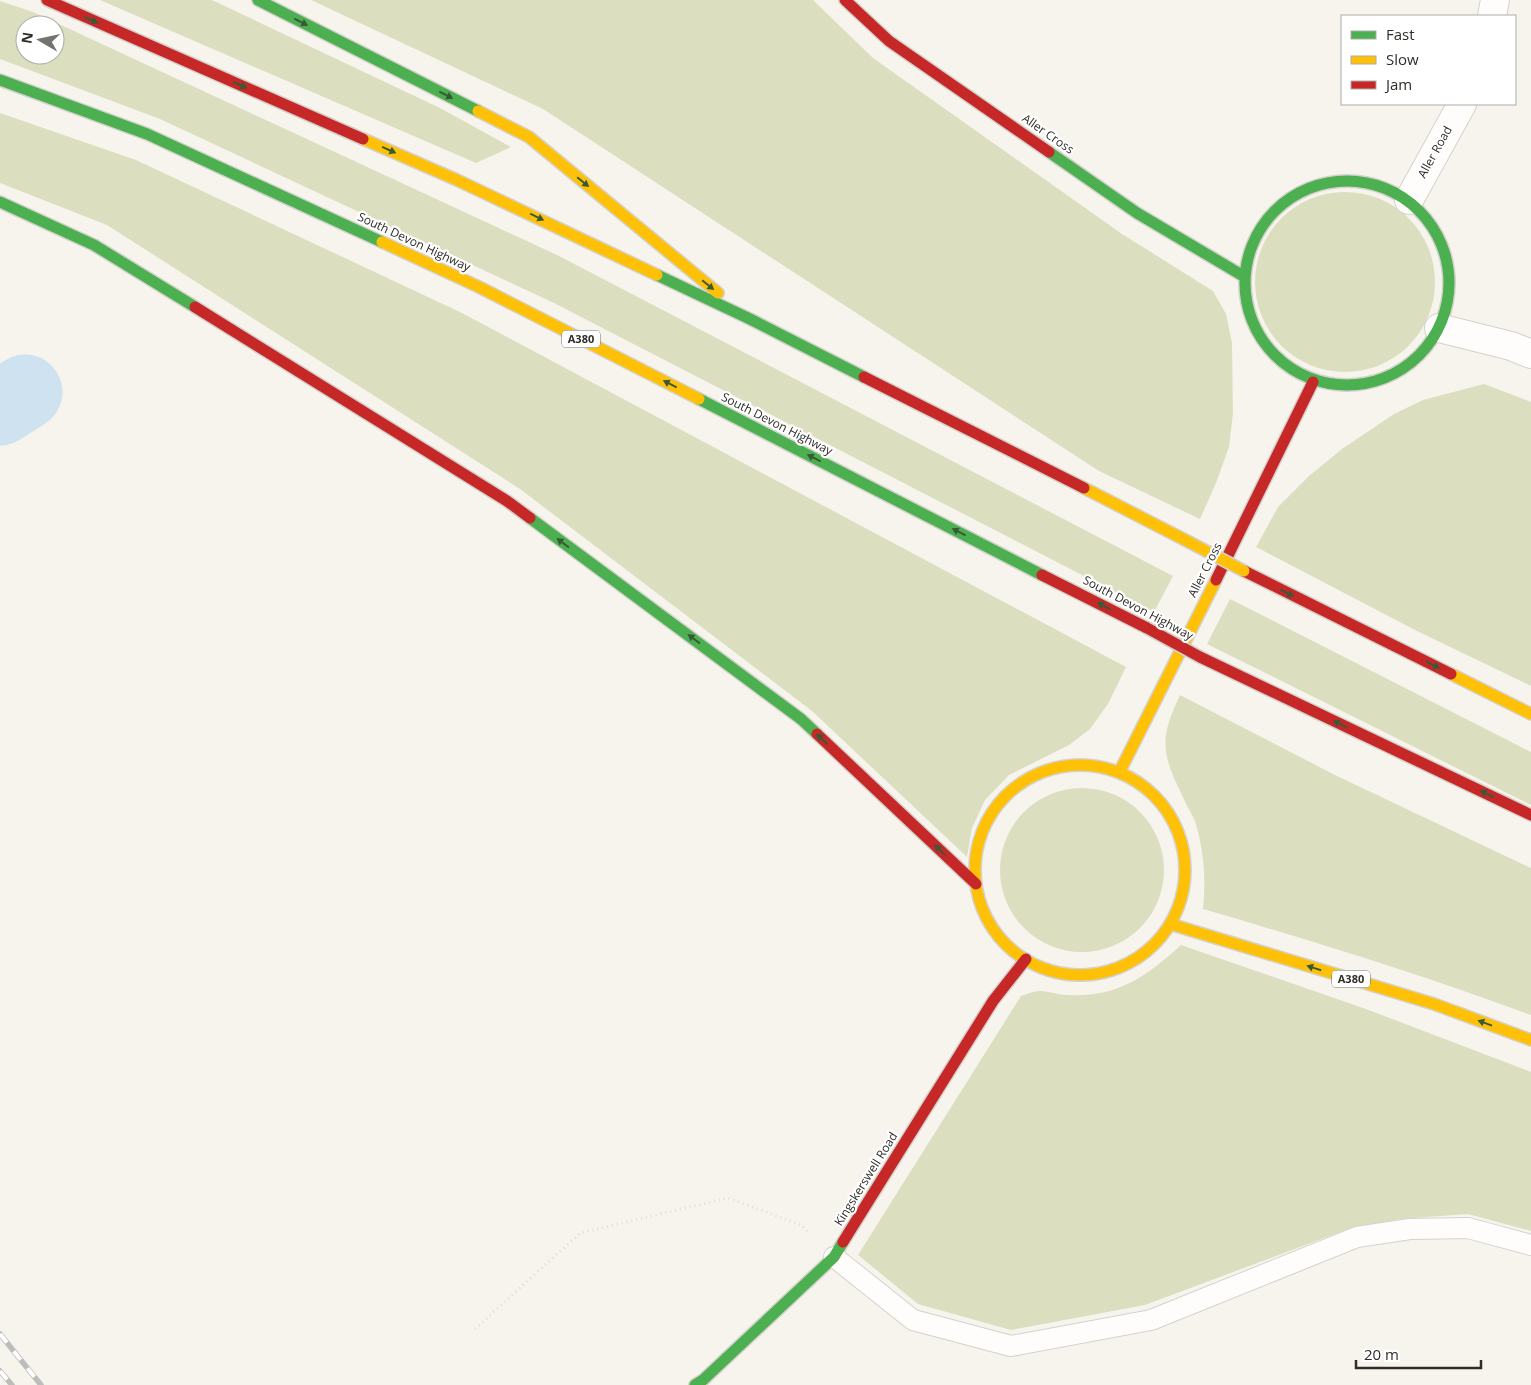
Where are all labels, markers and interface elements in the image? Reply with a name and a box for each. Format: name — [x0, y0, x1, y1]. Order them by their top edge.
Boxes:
north arrow — [15, 15, 65, 65]
legend — [1341, 15, 1516, 105]
one-way arrow — [84, 16, 98, 24]
one-way arrow — [294, 18, 308, 26]
text: Fast — [1386, 24, 1415, 44]
text: N — [16, 31, 37, 45]
text: Slow — [1386, 49, 1419, 69]
text: Jam — [1384, 74, 1412, 94]
one-way arrow — [233, 81, 247, 89]
one-way arrow — [439, 92, 453, 100]
street label: Aller Cross — [1019, 110, 1078, 158]
street label: Aller Road — [1413, 123, 1456, 181]
one-way arrow — [382, 146, 396, 154]
one-way arrow — [576, 176, 589, 187]
street label: South Devon Highway — [355, 208, 474, 276]
one-way arrow — [530, 214, 544, 222]
one-way arrow — [701, 279, 714, 290]
road number: A380 — [562, 330, 600, 348]
one-way arrow — [662, 380, 677, 388]
street label: South Devon Highway — [719, 388, 837, 459]
one-way arrow — [807, 454, 822, 462]
one-way arrow — [952, 528, 966, 536]
one-way arrow — [557, 537, 570, 548]
street label: Aller Cross — [1183, 539, 1226, 600]
street label: South Devon Highway — [1080, 571, 1197, 644]
one-way arrow — [1280, 589, 1294, 597]
one-way arrow — [1097, 602, 1111, 610]
one-way arrow — [688, 634, 701, 645]
one-way arrow — [1426, 661, 1440, 669]
one-way arrow — [1333, 720, 1348, 728]
one-way arrow — [817, 733, 829, 745]
one-way arrow — [1480, 790, 1494, 798]
one-way arrow — [935, 844, 947, 856]
one-way arrow — [1306, 964, 1321, 972]
road number: A380 — [1332, 971, 1370, 988]
one-way arrow — [1477, 1019, 1492, 1027]
street label: Kingskerswell Road — [830, 1129, 901, 1229]
scale bar — [1356, 1338, 1481, 1370]
text: 20 m — [1364, 1344, 1399, 1364]

